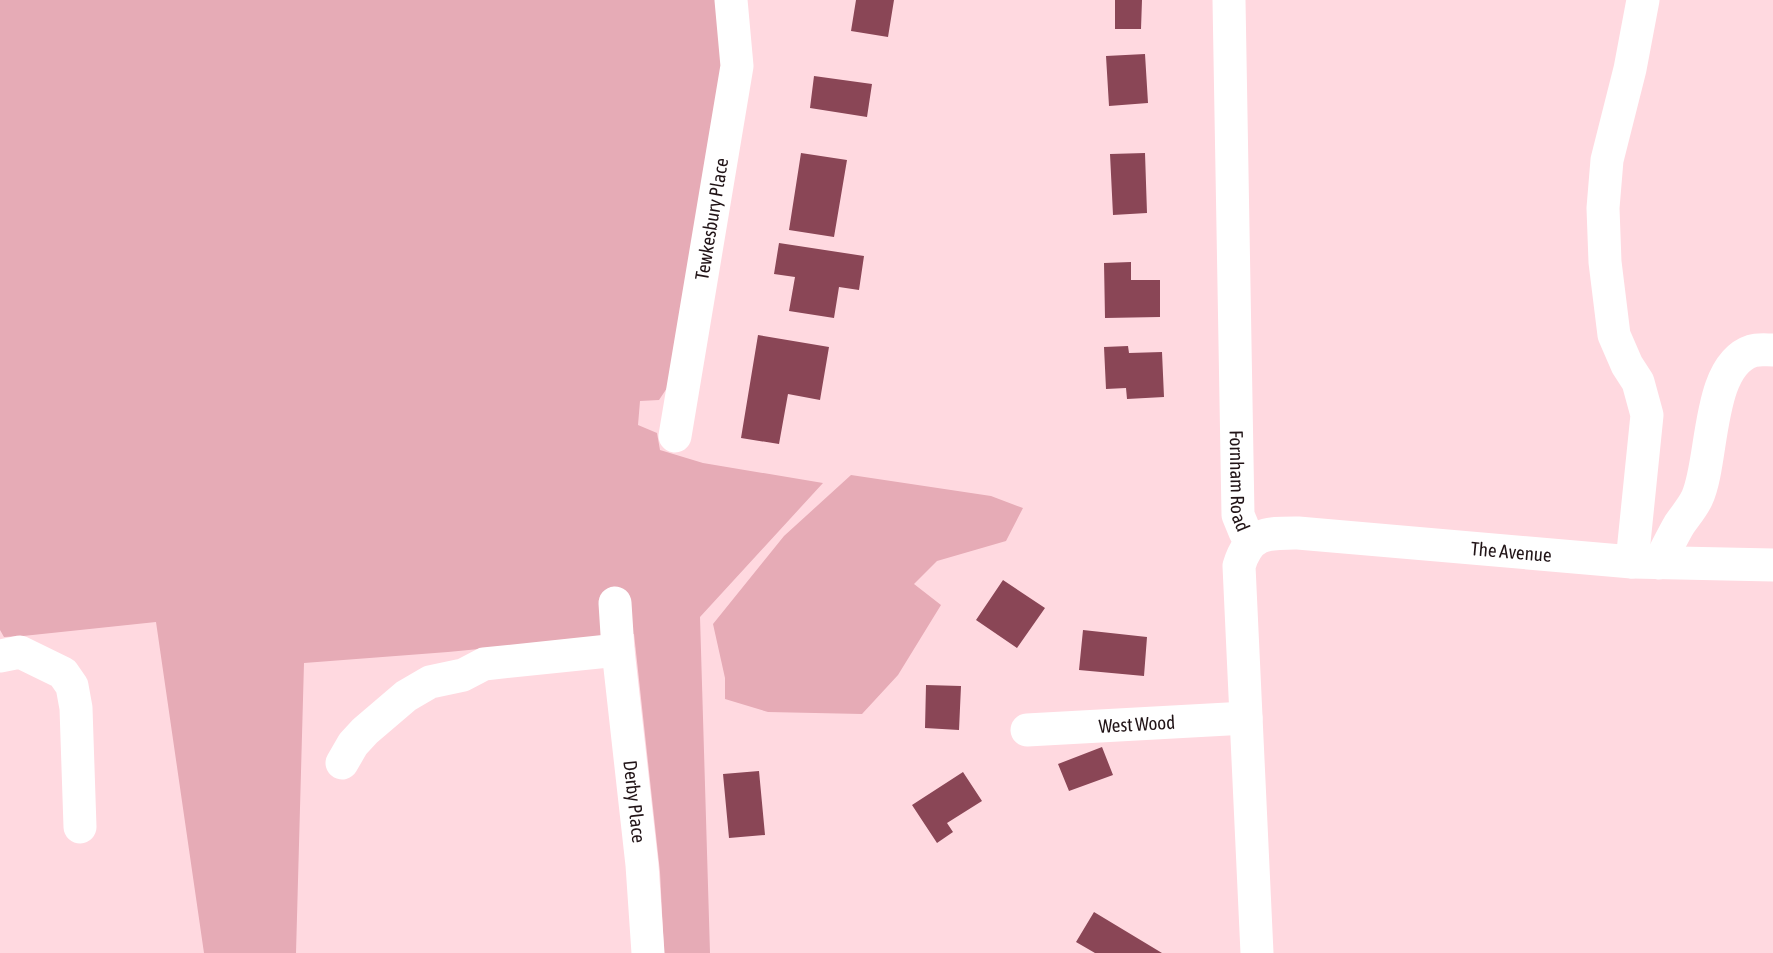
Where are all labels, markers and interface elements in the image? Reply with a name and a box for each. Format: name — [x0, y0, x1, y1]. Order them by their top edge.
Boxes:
street label: Tewkesbury Place — [690, 156, 732, 282]
street label: Fornham Road — [1226, 430, 1255, 535]
street label: The Avenue — [1470, 537, 1553, 566]
street label: West Wood — [1098, 711, 1176, 737]
street label: Derby Place — [619, 759, 650, 844]

